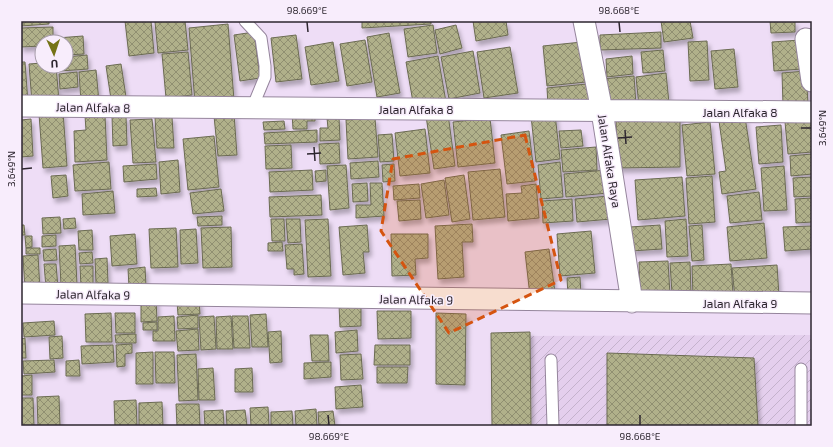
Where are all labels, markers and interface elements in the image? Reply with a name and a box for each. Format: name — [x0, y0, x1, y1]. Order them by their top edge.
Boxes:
text: 98.669°E — [287, 4, 328, 16]
text: 98.668°E — [599, 4, 640, 16]
north arrow — [34, 34, 74, 74]
text: U — [50, 58, 59, 71]
street label: Jalan Alfaka 8 — [55, 99, 131, 115]
street label: Jalan Alfaka 8 — [379, 102, 453, 116]
street label: Jalan Alfaka 8 — [703, 105, 777, 119]
text: 3.649°N — [816, 110, 828, 146]
street label: Jalan Alfaka Raya — [596, 113, 624, 209]
text: 3.649°N — [5, 151, 17, 187]
street label: Jalan Alfaka 9 — [56, 286, 131, 302]
street label: Jalan Alfaka 9 — [379, 291, 454, 307]
street label: Jalan Alfaka 9 — [703, 296, 777, 310]
text: 98.669°E — [309, 430, 350, 442]
text: 98.668°E — [620, 430, 661, 442]

